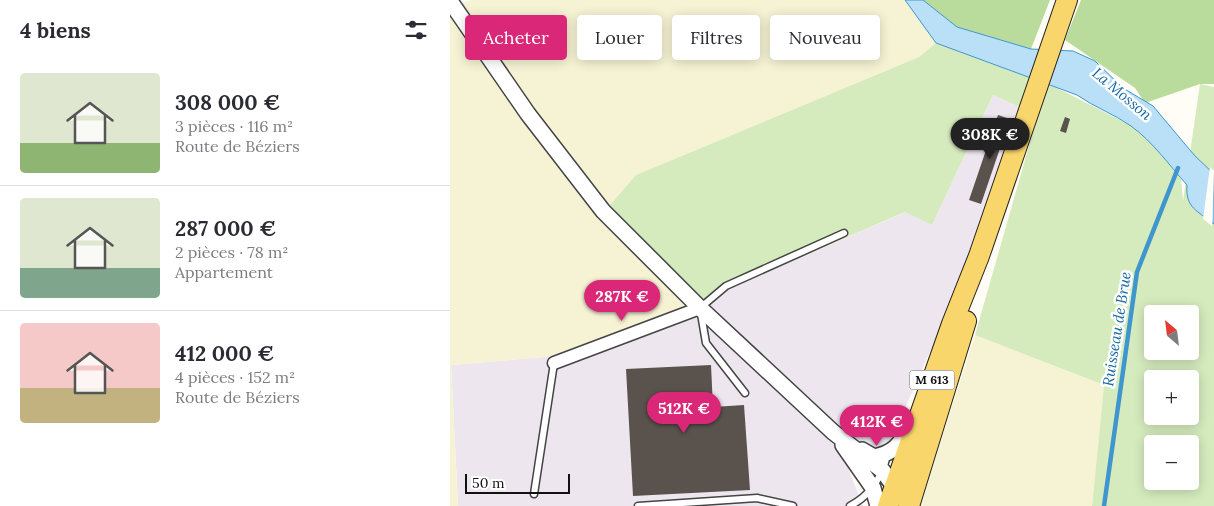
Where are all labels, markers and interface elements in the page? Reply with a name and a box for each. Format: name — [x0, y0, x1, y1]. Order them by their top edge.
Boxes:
chip: Acheter — [465, 15, 567, 60]
chip: Louer — [577, 15, 662, 60]
chip: Filtres — [672, 15, 760, 60]
chip: Nouveau — [770, 15, 880, 60]
icon: filters — [402, 16, 430, 44]
text: 4 biens — [20, 17, 91, 44]
water label: La Mosson — [1089, 63, 1157, 125]
text: 308 000 € — [175, 89, 280, 116]
icon: home — [60, 93, 120, 153]
text: 3 pièces · 116 m² — [175, 116, 293, 136]
pin: 308K € — [949, 118, 1031, 160]
text: 308K € — [962, 124, 1018, 144]
text: Route de Béziers — [175, 136, 300, 156]
text: 287 000 € — [175, 215, 276, 242]
icon: home — [60, 218, 120, 278]
text: 2 pièces · 78 m² — [175, 242, 288, 262]
text: Appartement — [175, 262, 273, 282]
water label: Ruisseau de Brue — [1098, 270, 1135, 388]
pin: 287K € — [581, 280, 663, 322]
text: 287K € — [595, 286, 649, 306]
north arrow — [1144, 305, 1199, 360]
map controls — [1144, 305, 1199, 490]
text: 412 000 € — [175, 340, 274, 367]
icon: home — [60, 343, 120, 403]
text: 4 pièces · 152 m² — [175, 367, 295, 387]
road number: M 613 — [910, 370, 954, 390]
button: + — [1144, 370, 1199, 425]
text: Route de Béziers — [175, 387, 300, 407]
pin: 512K € — [643, 392, 725, 434]
text: 512K € — [658, 398, 710, 418]
pin: 412K € — [836, 404, 918, 447]
text: 412K € — [851, 411, 903, 431]
button: − — [1144, 435, 1199, 490]
scale bar — [465, 471, 570, 494]
text: 50 m — [472, 474, 505, 492]

